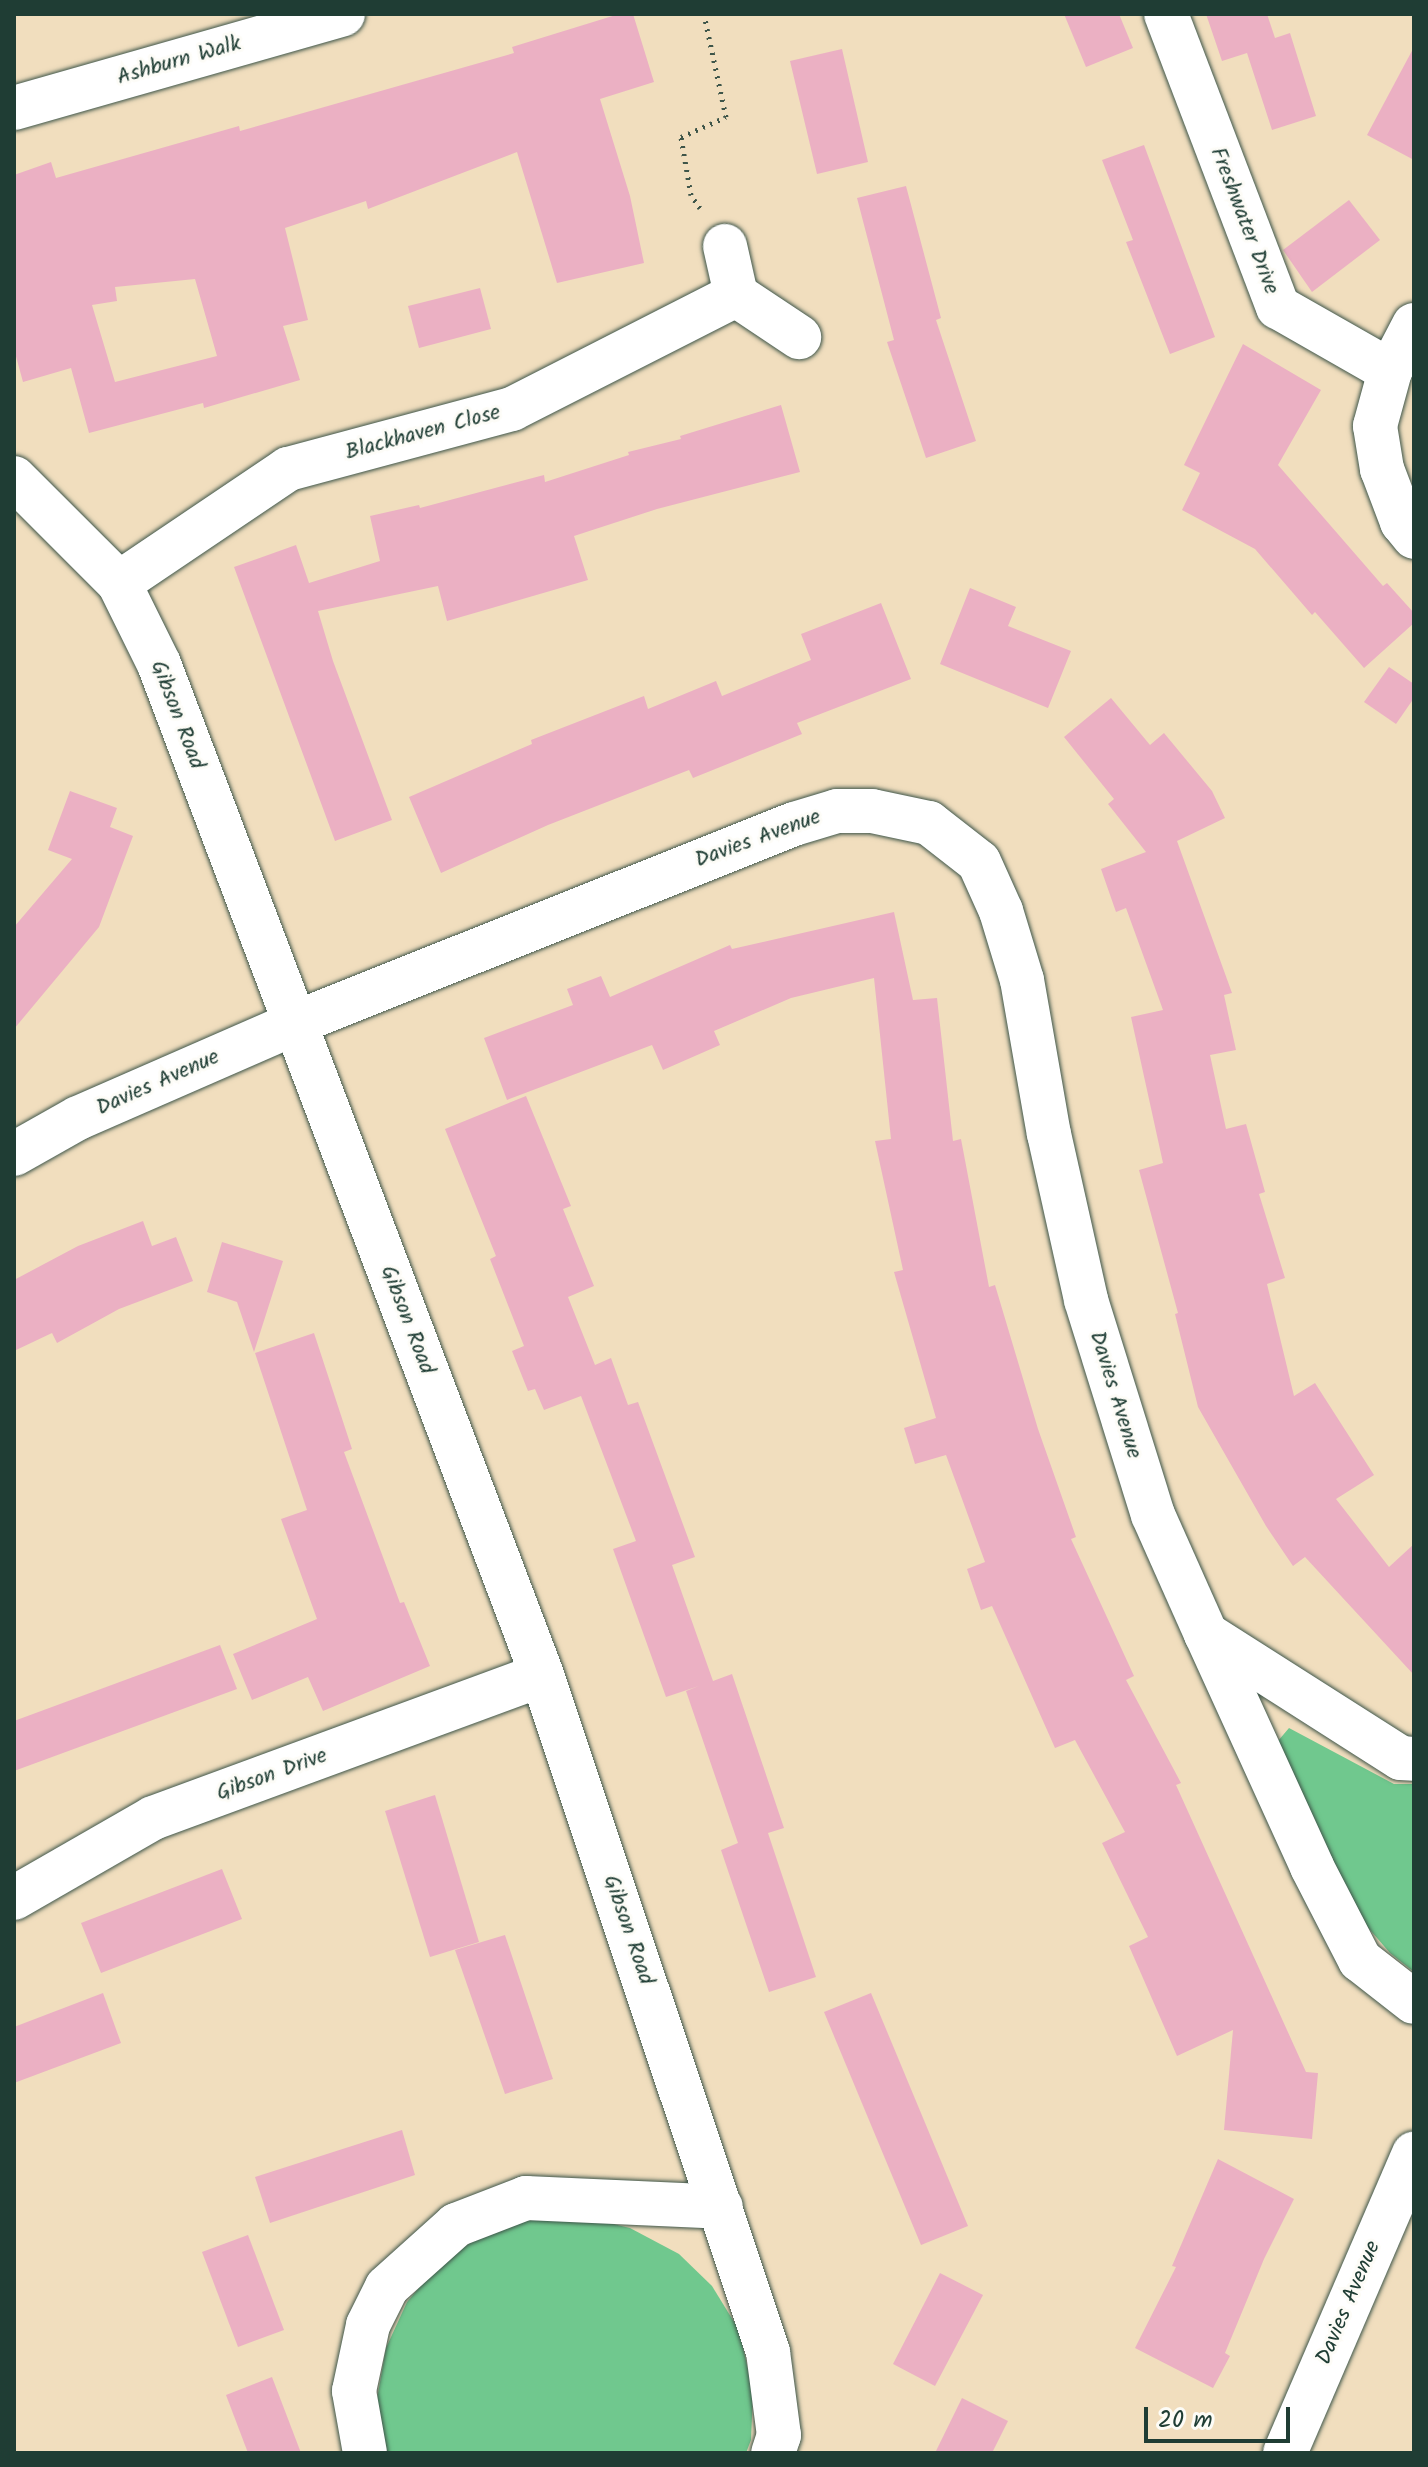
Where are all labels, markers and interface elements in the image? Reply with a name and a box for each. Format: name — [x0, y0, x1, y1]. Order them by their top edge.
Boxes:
street label: Ashburn Walk — [114, 31, 244, 91]
street label: Freshwater Drive — [1204, 144, 1284, 298]
street label: Blackhaven Close — [343, 400, 503, 466]
street label: Gibson Road — [144, 657, 210, 773]
street label: Davies Avenue — [692, 804, 824, 874]
street label: Davies Avenue — [92, 1044, 224, 1122]
street label: Gibson Road — [374, 1262, 440, 1378]
street label: Davies Avenue — [1083, 1328, 1147, 1462]
street label: Gibson Drive — [213, 1743, 331, 1807]
street label: Gibson Road — [597, 1872, 659, 1988]
street label: Davies Avenue — [1311, 2237, 1387, 2369]
scale bar — [1148, 2391, 1294, 2441]
text: 20 m — [1158, 2401, 1213, 2440]

